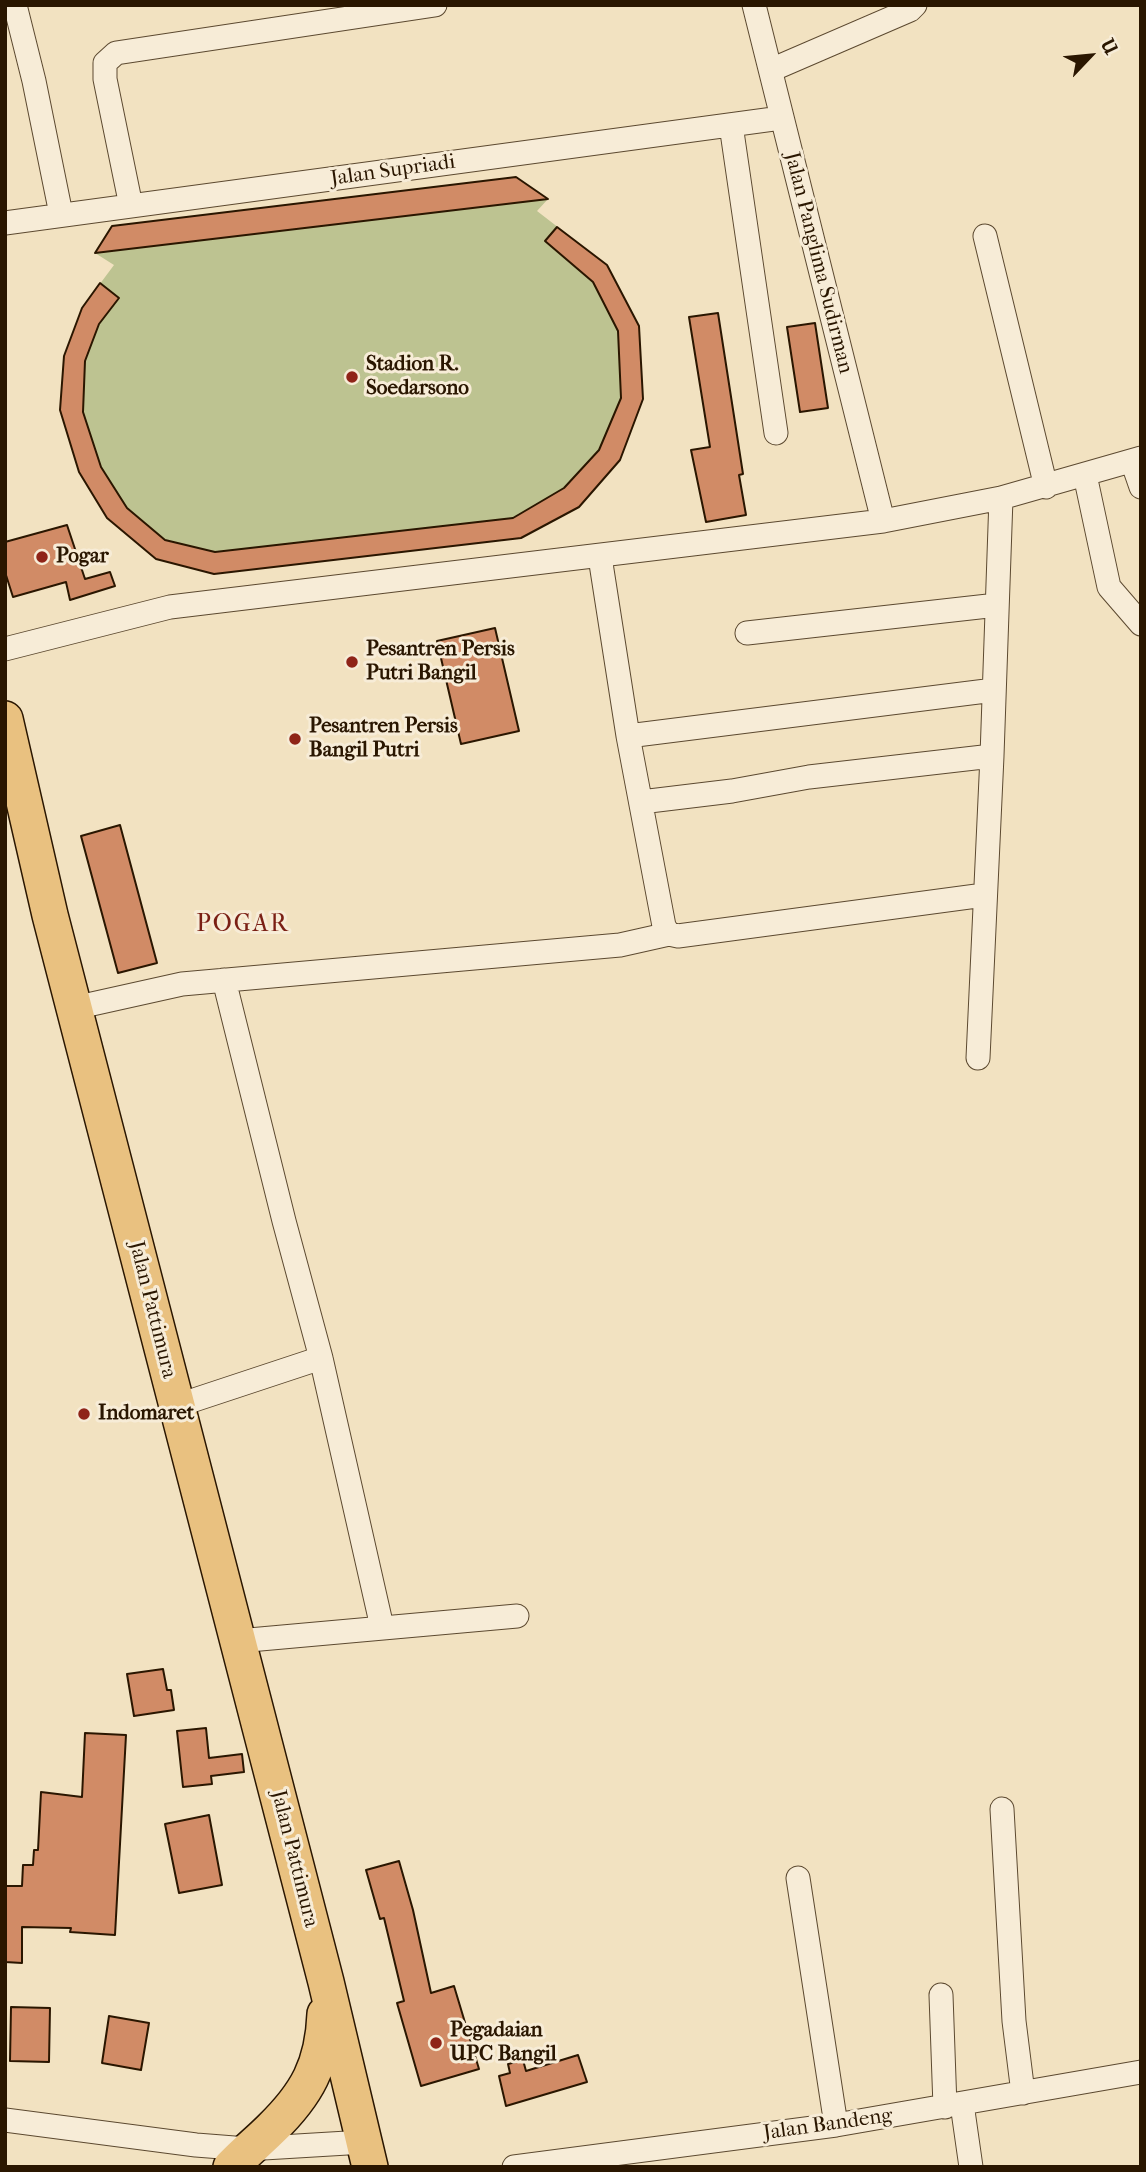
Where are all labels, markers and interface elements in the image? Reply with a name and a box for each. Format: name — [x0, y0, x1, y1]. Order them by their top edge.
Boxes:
north arrow — [1055, 21, 1125, 91]
text: U — [1096, 35, 1122, 58]
street label: Jalan Supriadi — [329, 150, 457, 192]
street label: Jalan Panglima Sudirman — [778, 150, 858, 376]
place label: Stadion R. Soedarsono — [366, 352, 469, 402]
marker: Stadion R. Soedarsono — [344, 369, 360, 385]
place label: Pogar — [56, 544, 109, 570]
marker: Pogar — [34, 549, 50, 565]
place label: Pesantren Persis Putri Bangil — [366, 637, 515, 687]
marker: Pesantren Persis Putri Bangil — [344, 654, 360, 670]
place label: Pesantren Persis Bangil Putri — [309, 714, 458, 764]
marker: Pesantren Persis Bangil Putri — [287, 731, 303, 747]
district label: POGAR — [197, 911, 289, 939]
street label: Jalan Pattimura — [123, 1239, 181, 1381]
place label: Indomaret — [98, 1401, 194, 1427]
marker: Indomaret — [76, 1406, 92, 1422]
street label: Jalan Pattimura — [265, 1788, 323, 1930]
place label: Pegadaian UPC Bangil — [450, 2018, 557, 2068]
marker: Pegadaian UPC Bangil — [428, 2035, 444, 2051]
street label: Jalan Bandeng — [762, 2103, 894, 2147]

